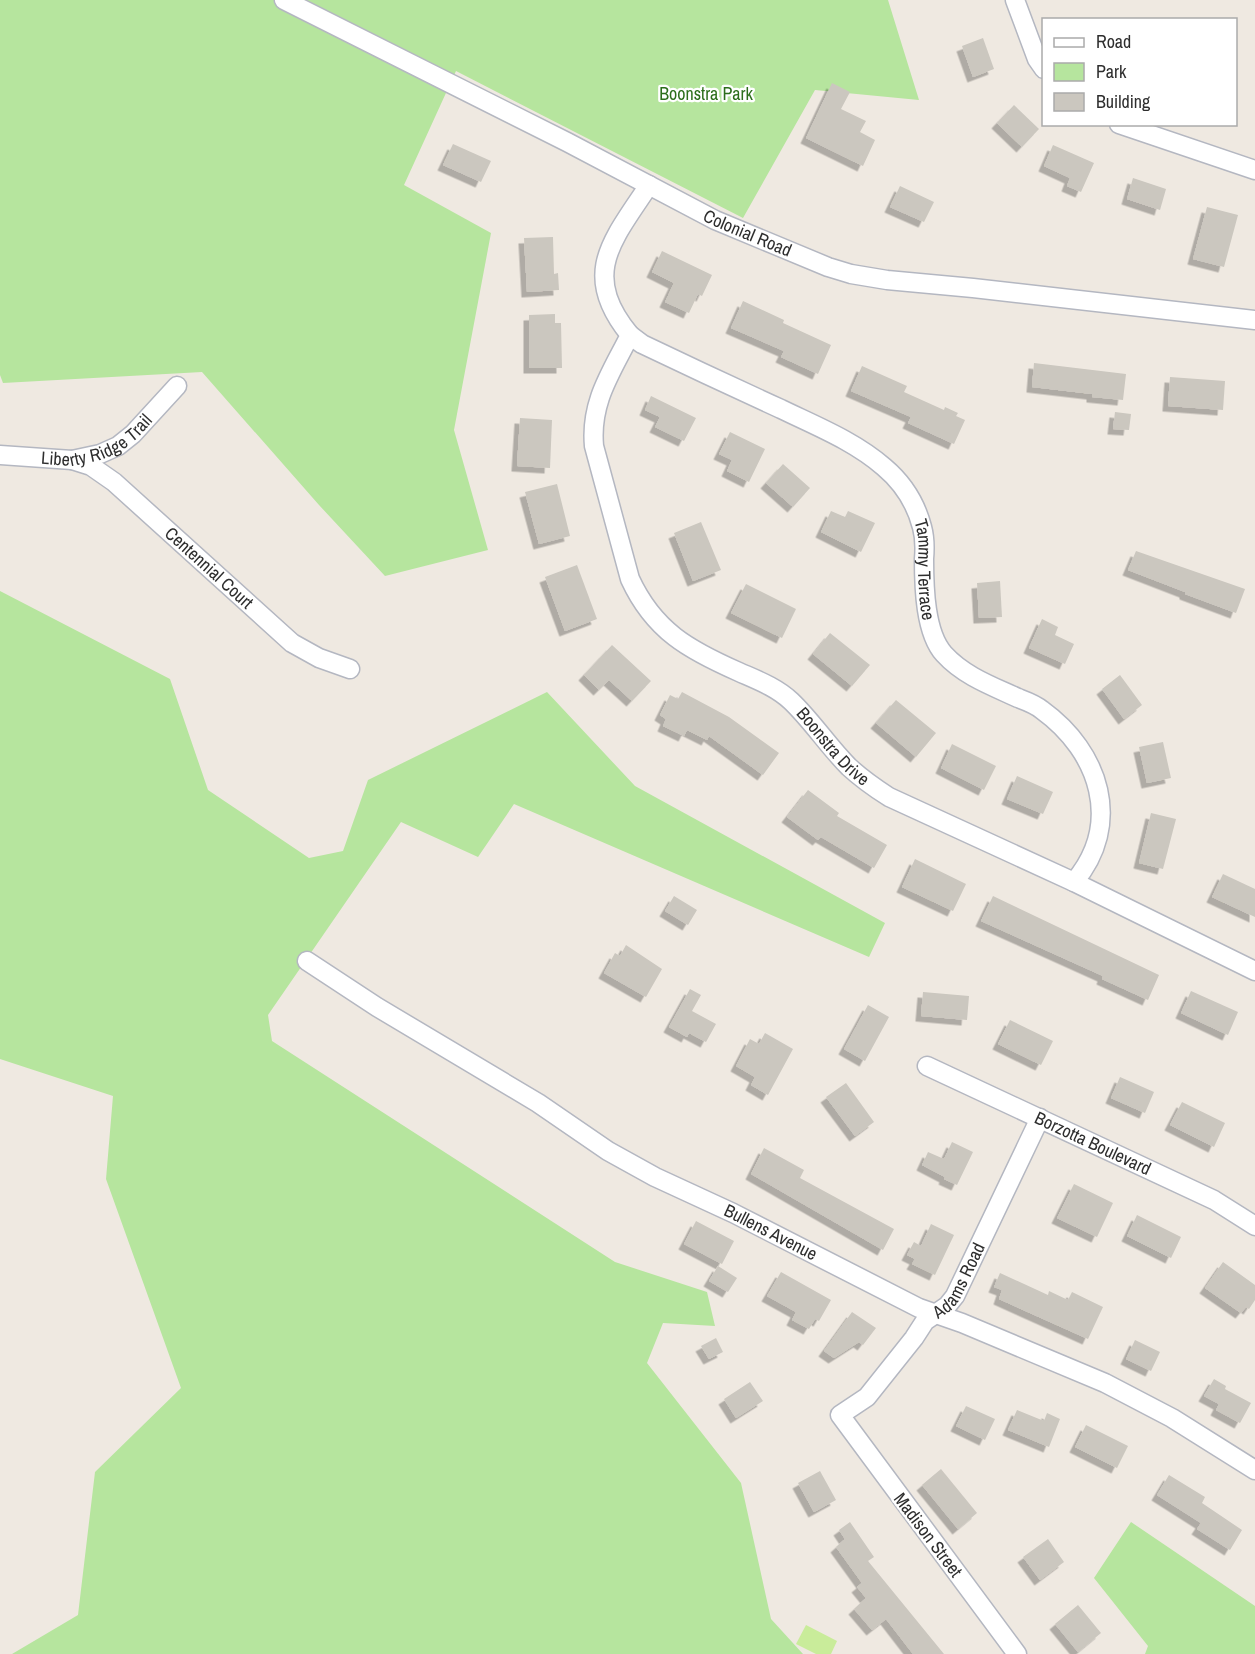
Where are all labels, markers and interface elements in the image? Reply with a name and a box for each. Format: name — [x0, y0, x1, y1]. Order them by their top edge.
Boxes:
legend — [1042, 18, 1237, 126]
text: Road — [1096, 29, 1131, 54]
text: Park — [1096, 59, 1127, 84]
park label: Boonstra Park — [659, 81, 753, 106]
text: Building — [1096, 89, 1151, 114]
street label: Colonial Road — [699, 203, 796, 263]
street label: Liberty Ridge Trail — [40, 408, 157, 472]
street label: Tammy Terrace — [908, 516, 942, 622]
street label: Centennial Court — [160, 521, 259, 614]
street label: Boonstra Drive — [791, 701, 875, 791]
street label: Borzotta Boulevard — [1031, 1105, 1155, 1181]
street label: Bullens Avenue — [720, 1198, 822, 1266]
street label: Adams Road — [927, 1238, 991, 1325]
street label: Madison Street — [888, 1487, 969, 1582]

